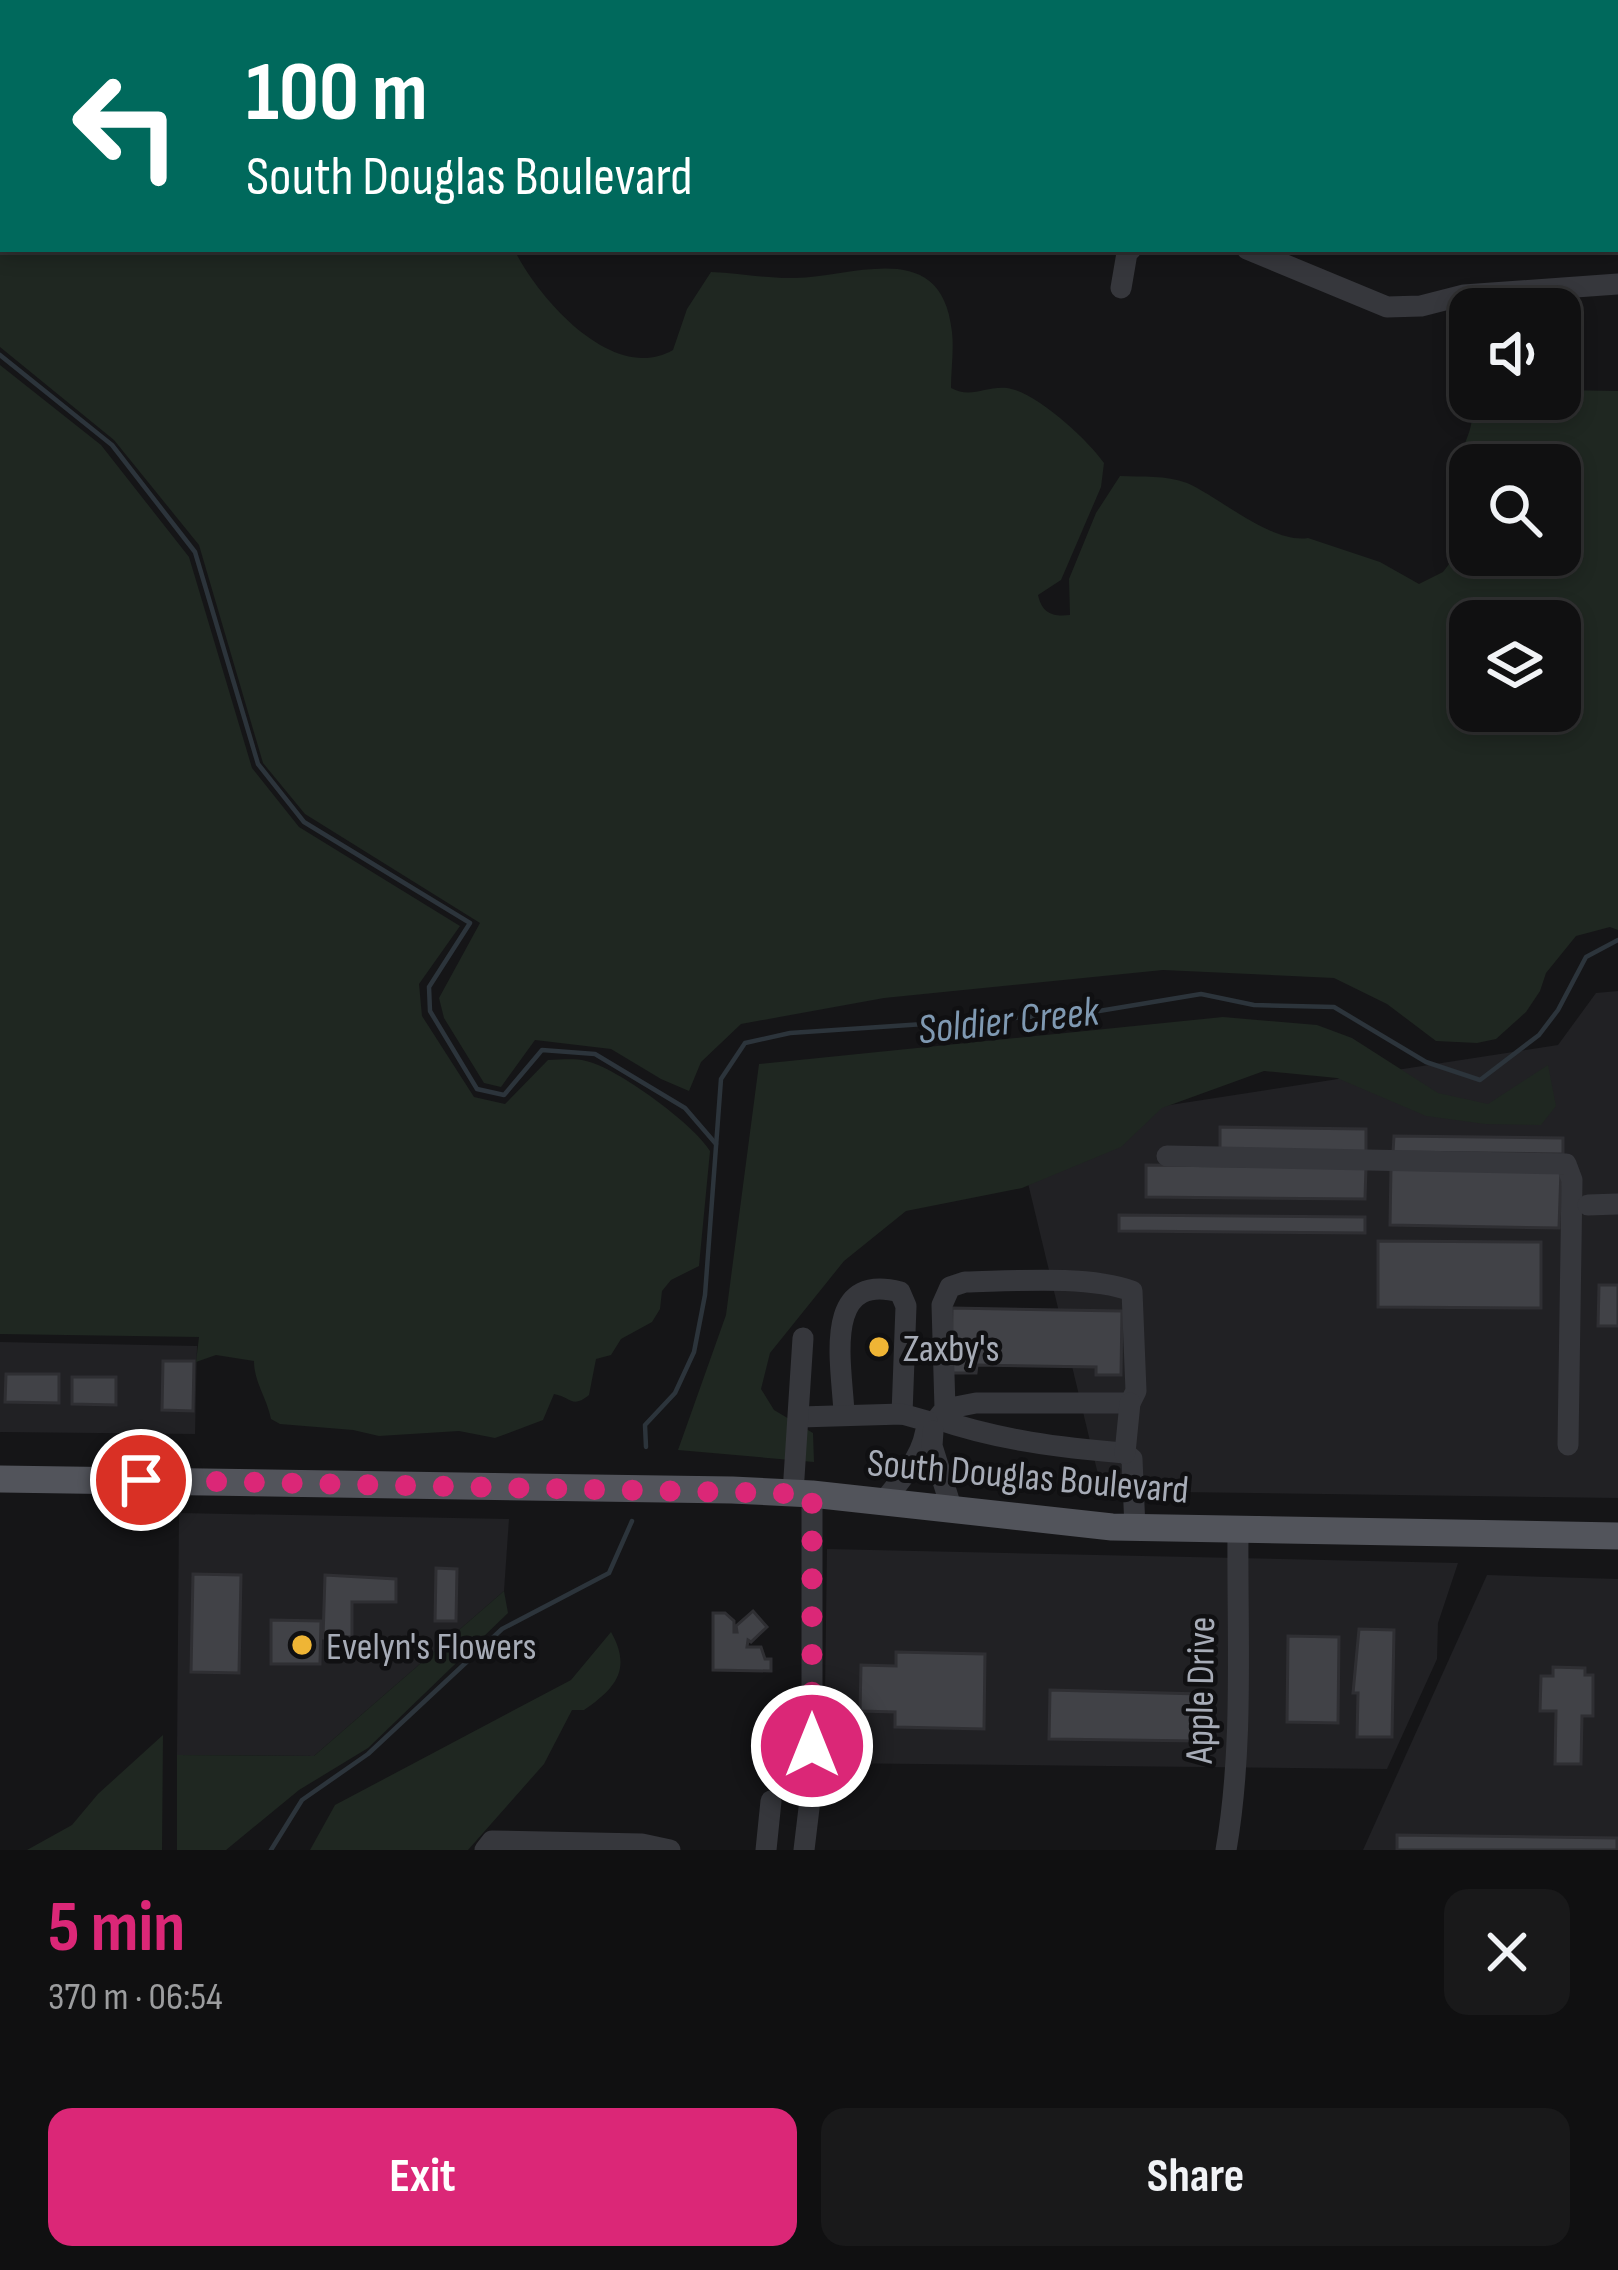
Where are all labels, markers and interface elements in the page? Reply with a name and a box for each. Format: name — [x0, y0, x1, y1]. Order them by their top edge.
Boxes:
text: 100 m — [246, 43, 428, 144]
icon: left — [48, 48, 204, 204]
text: South Douglas Boulevard — [246, 145, 693, 210]
map controls — [1449, 288, 1581, 732]
button: sound — [1449, 288, 1581, 420]
button: search — [1449, 444, 1581, 576]
button: layers — [1449, 600, 1581, 732]
water label: Soldier Creek — [915, 987, 1102, 1056]
place label: Zaxby's — [903, 1326, 999, 1373]
marker: Zaxby's — [866, 1334, 892, 1360]
pin — [90, 1429, 192, 1531]
street label: South Douglas Boulevard — [865, 1440, 1190, 1515]
icon: arrive — [108, 1447, 174, 1513]
street label: Apple Drive — [1177, 1616, 1226, 1765]
place label: Evelyn's Flowers — [326, 1624, 537, 1671]
marker: Evelyn's Flowers — [289, 1632, 315, 1658]
position arrow — [749, 1683, 875, 1809]
text: 5 min — [48, 1885, 185, 1972]
button: close — [1444, 1889, 1570, 2015]
text: 370 m · 06:54 — [48, 1974, 223, 2021]
button: Exit — [48, 2108, 797, 2246]
button: Share — [821, 2108, 1570, 2246]

